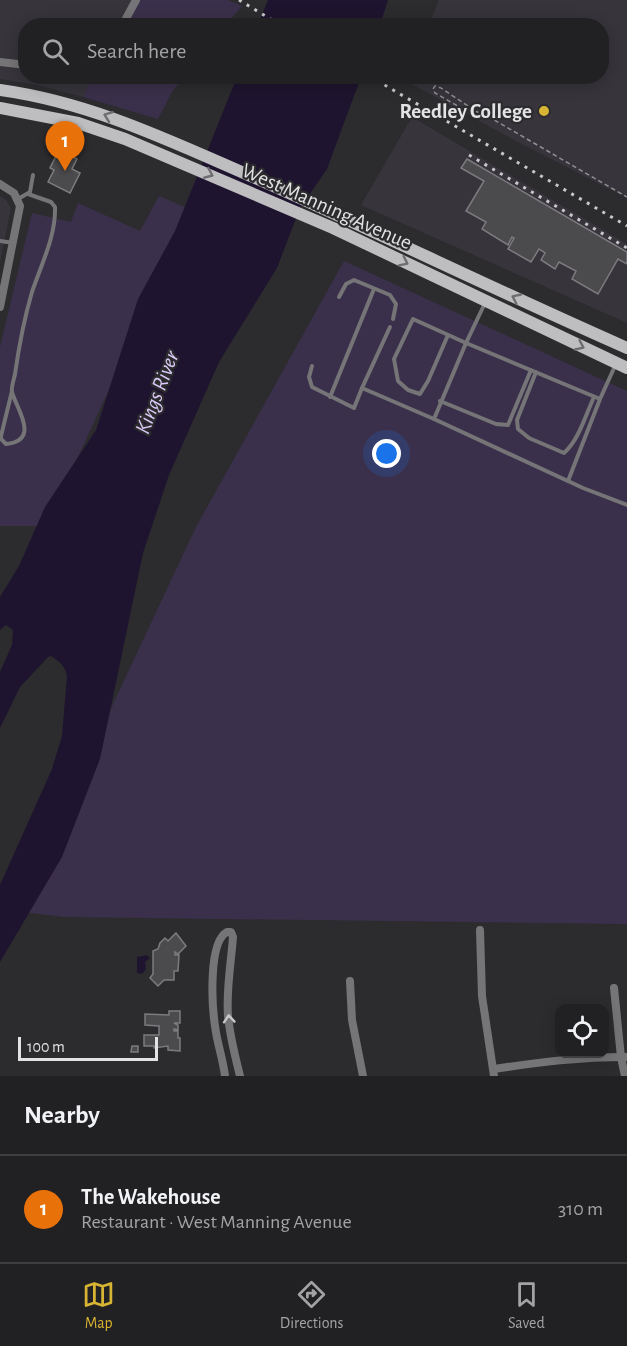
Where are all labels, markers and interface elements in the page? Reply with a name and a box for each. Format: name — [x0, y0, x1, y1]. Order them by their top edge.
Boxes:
search box — [18, 18, 609, 84]
icon: search — [39, 35, 72, 68]
text: Search here — [87, 40, 186, 62]
place label: Reedley College — [399, 101, 532, 122]
marker: Reedley College — [537, 104, 551, 118]
one-way arrow — [103, 111, 114, 123]
pin: 1 — [46, 122, 84, 171]
street label: West Manning Avenue — [239, 160, 415, 253]
one-way arrow — [203, 167, 214, 179]
one-way arrow — [398, 255, 409, 267]
one-way arrow — [512, 293, 523, 305]
one-way arrow — [574, 339, 585, 351]
water label: Kings River — [131, 347, 183, 437]
your location — [372, 439, 401, 468]
map controls — [555, 1004, 609, 1058]
button: locate — [555, 1004, 609, 1058]
one-way arrow — [223, 1014, 236, 1023]
scale bar — [18, 1034, 158, 1062]
text: 100 m — [27, 1039, 65, 1055]
text: Nearby — [24, 1102, 100, 1128]
text: The Wakehouse — [81, 1186, 221, 1208]
text: 1 — [40, 1199, 47, 1219]
text: 310 m — [558, 1199, 603, 1219]
text: Restaurant · West Manning Avenue — [81, 1212, 352, 1232]
tab: Map — [82, 1278, 115, 1333]
tab: Directions — [280, 1278, 344, 1333]
tab: Saved — [508, 1278, 545, 1333]

